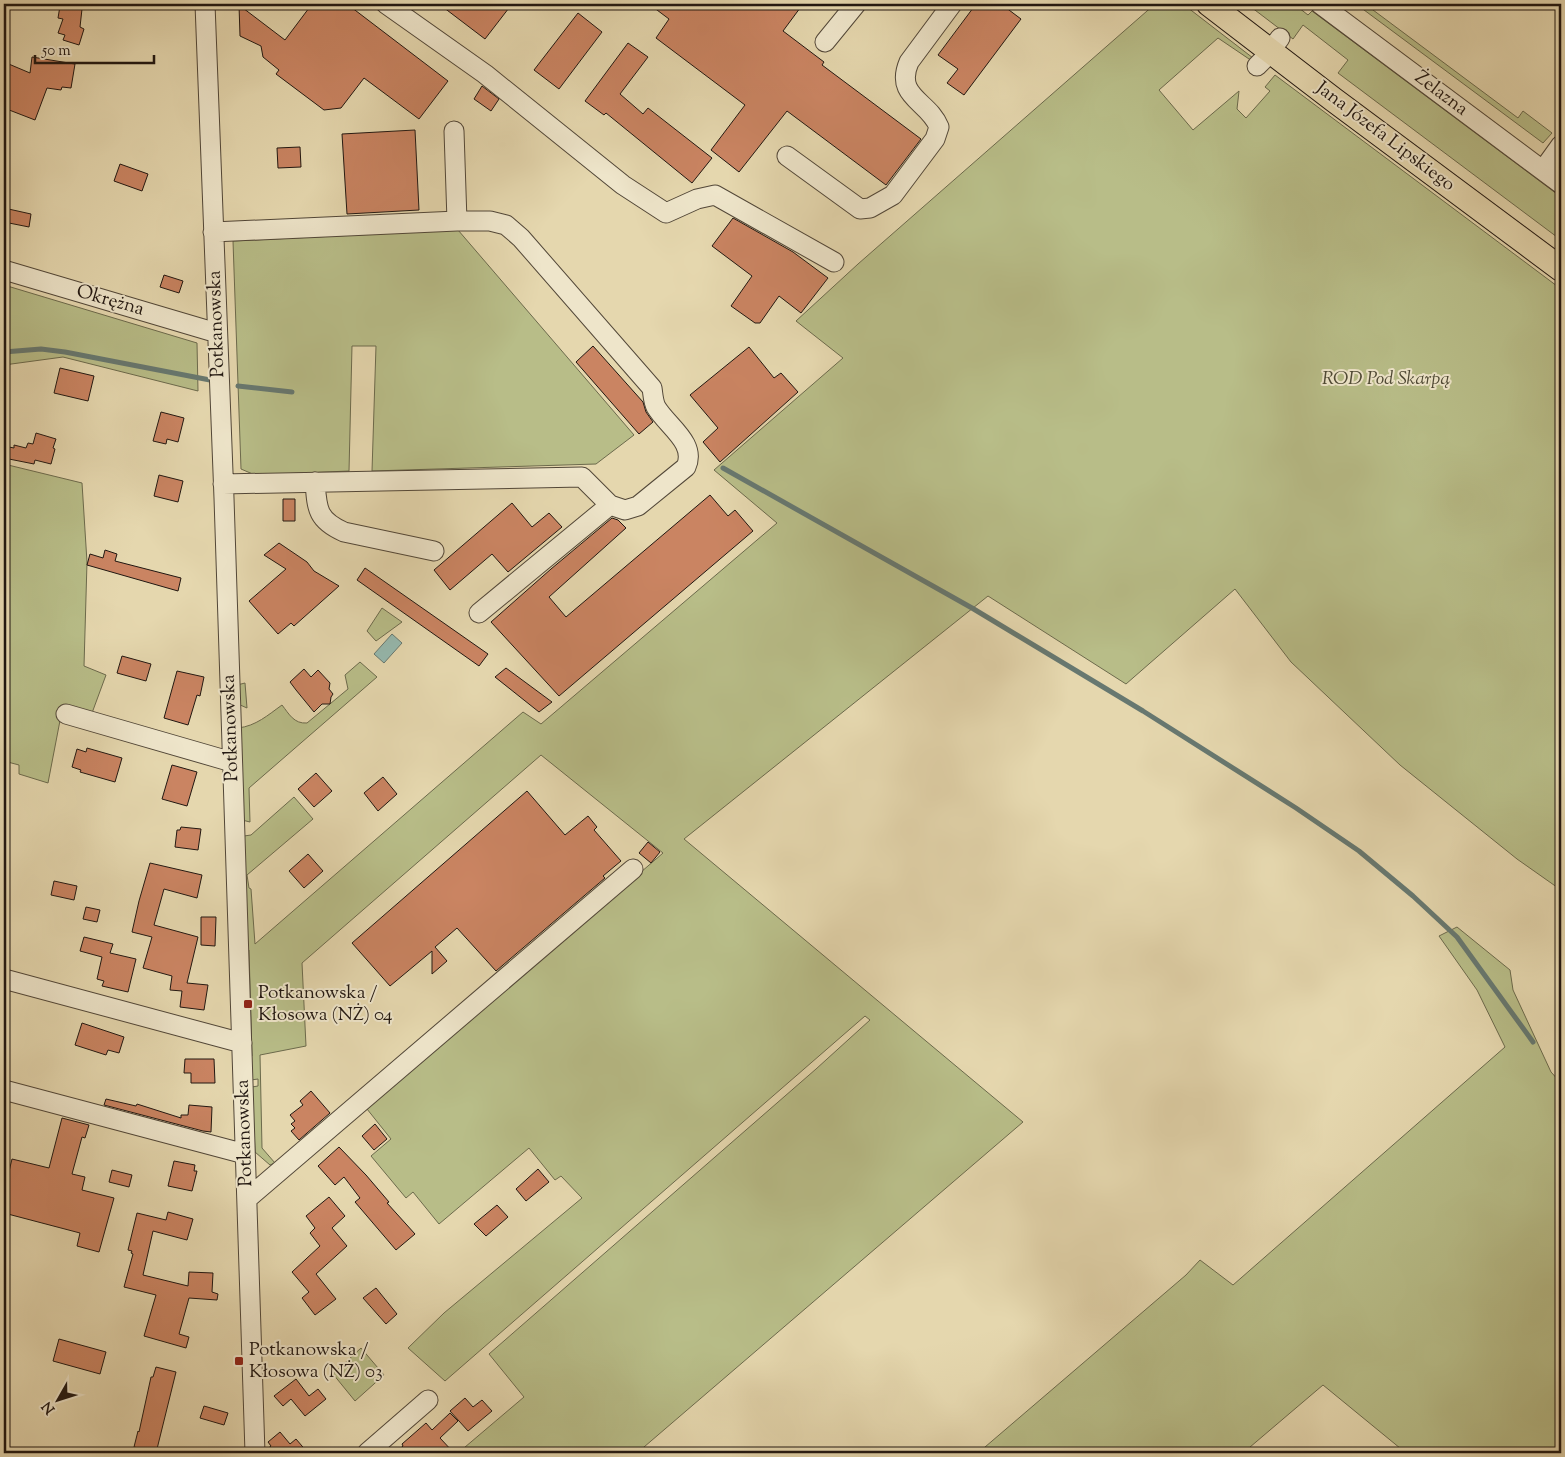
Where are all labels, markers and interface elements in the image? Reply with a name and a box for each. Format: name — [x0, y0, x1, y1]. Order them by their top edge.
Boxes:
scale bar — [35, 32, 154, 64]
text: 50 m — [41, 41, 71, 62]
street label: Żelazna — [1409, 65, 1474, 123]
street label: Jana Józefa Lipskiego — [1309, 75, 1460, 198]
street label: Potkanowska — [202, 270, 232, 378]
street label: Okrężna — [73, 278, 147, 324]
park label: ROD Pod Skarpą — [1322, 366, 1450, 393]
street label: Potkanowska — [216, 674, 246, 782]
place label: Potkanowska / Kłosowa (NŻ) 04 — [258, 980, 393, 1029]
marker: Potkanowska / Kłosowa (NŻ) 04 — [242, 998, 254, 1010]
street label: Potkanowska — [230, 1079, 260, 1187]
place label: Potkanowska / Kłosowa (NŻ) 03 — [249, 1337, 383, 1386]
marker: Potkanowska / Kłosowa (NŻ) 03 — [233, 1355, 245, 1367]
north arrow — [32, 1374, 82, 1424]
text: N — [38, 1396, 61, 1418]

